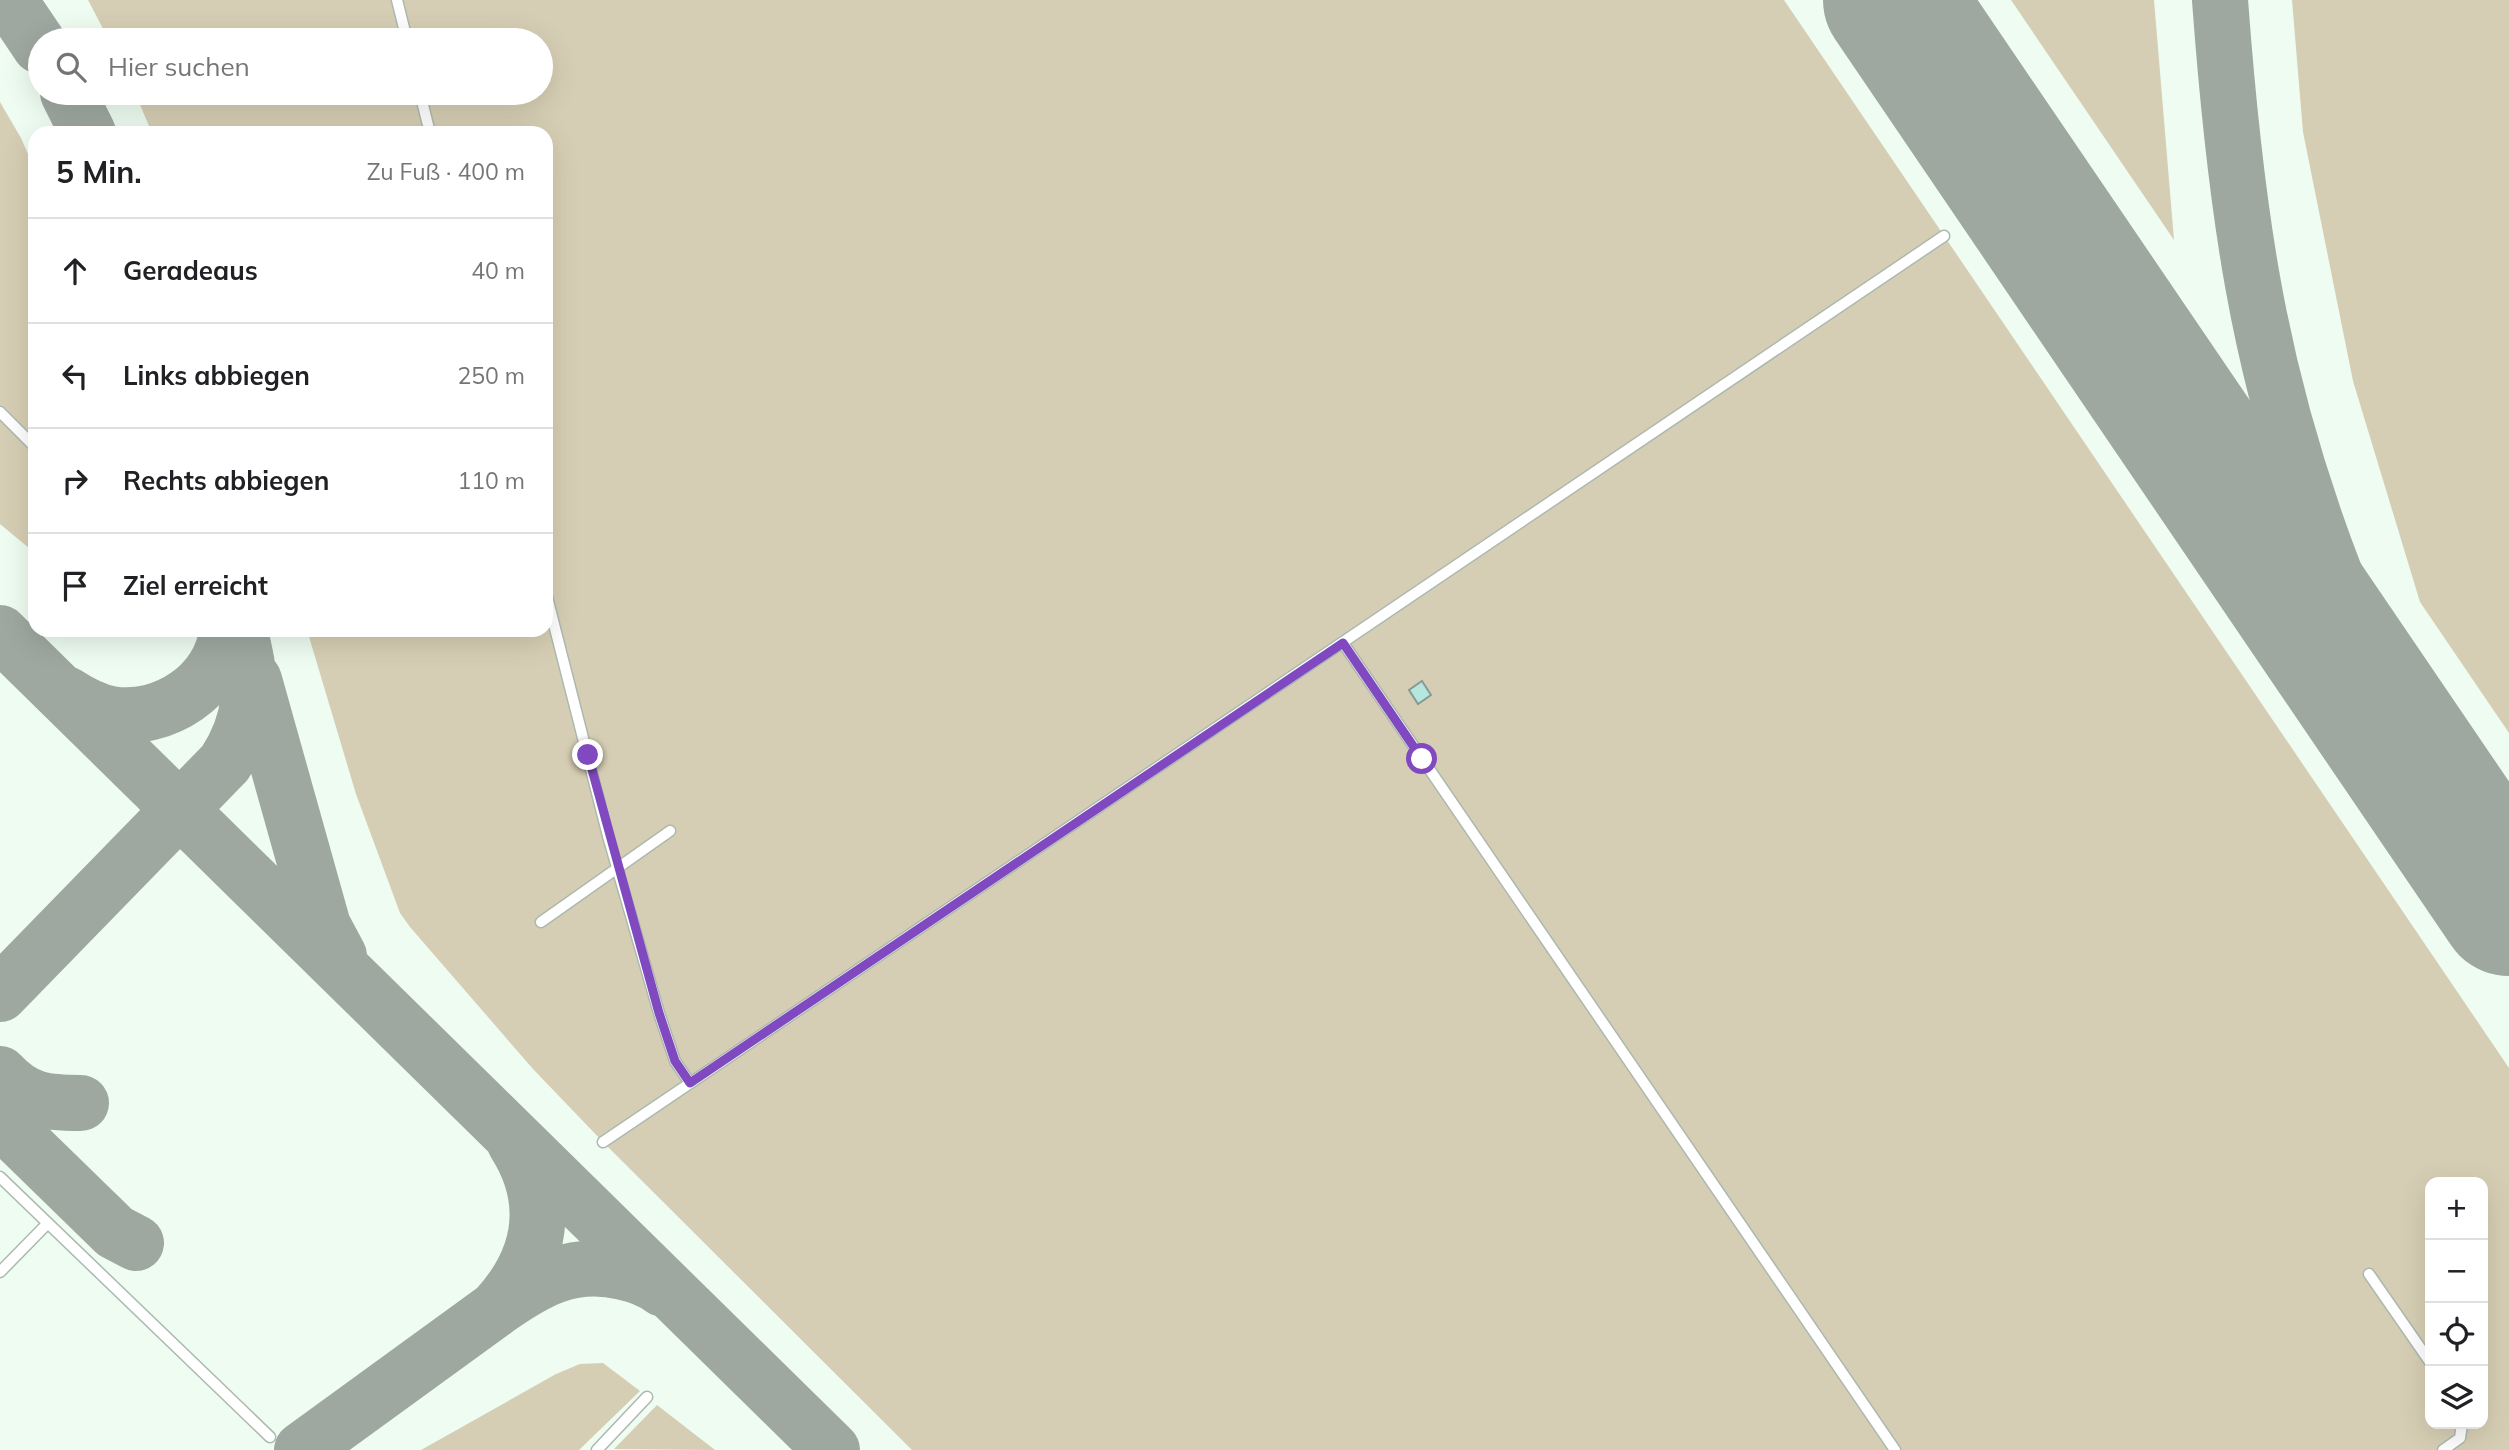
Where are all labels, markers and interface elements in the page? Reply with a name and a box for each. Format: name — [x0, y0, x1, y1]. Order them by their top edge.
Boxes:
search box — [28, 28, 553, 105]
icon: search — [52, 48, 90, 86]
text: Hier suchen — [108, 50, 250, 83]
text: 5 Min. — [56, 153, 142, 191]
text: Zu Fuß · 400 m — [367, 157, 525, 186]
icon: ahead — [56, 252, 94, 290]
text: Geradeaus — [123, 254, 258, 287]
text: 40 m — [471, 256, 525, 285]
icon: left — [56, 357, 94, 395]
text: Links abbiegen — [123, 359, 310, 392]
text: 250 m — [457, 361, 525, 390]
icon: right — [56, 462, 94, 500]
text: Rechts abbiegen — [123, 464, 329, 497]
text: 110 m — [457, 466, 525, 495]
icon: arrive — [56, 567, 94, 605]
text: Ziel erreicht — [123, 569, 268, 602]
route end — [572, 739, 603, 770]
route start — [1406, 743, 1437, 774]
map controls — [2425, 1177, 2488, 1429]
button: + — [2425, 1177, 2488, 1240]
button: − — [2425, 1240, 2488, 1303]
button: locate — [2425, 1303, 2488, 1366]
button: layers — [2425, 1366, 2488, 1429]

